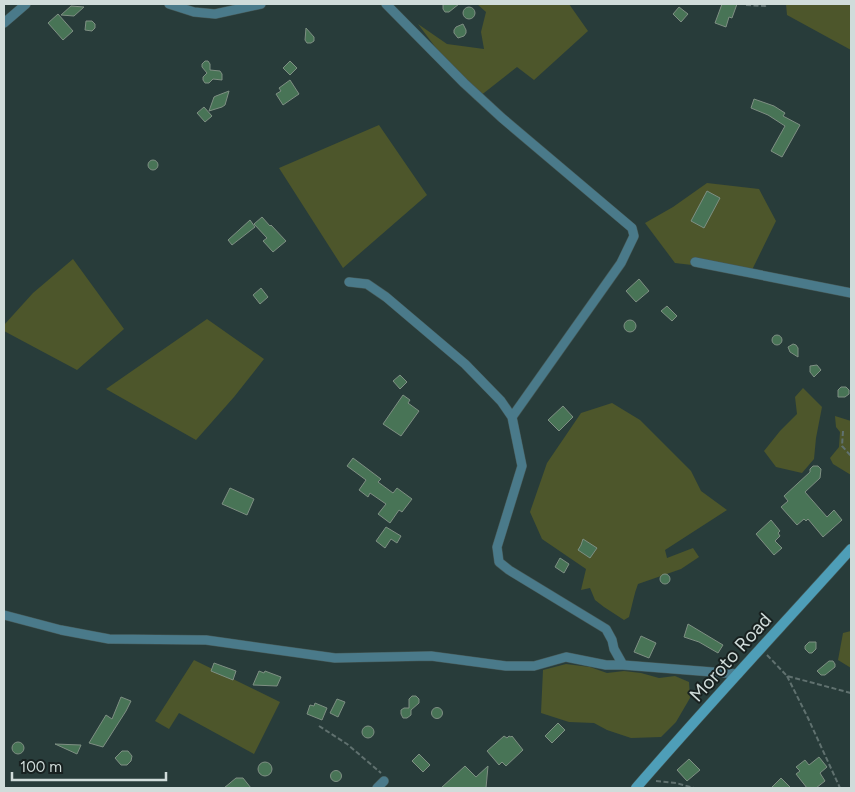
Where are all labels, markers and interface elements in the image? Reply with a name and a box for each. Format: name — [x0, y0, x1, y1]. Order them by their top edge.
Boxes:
street label: Moroto Road — [685, 608, 776, 706]
scale bar — [12, 750, 166, 782]
text: 100 m — [20, 758, 62, 776]

